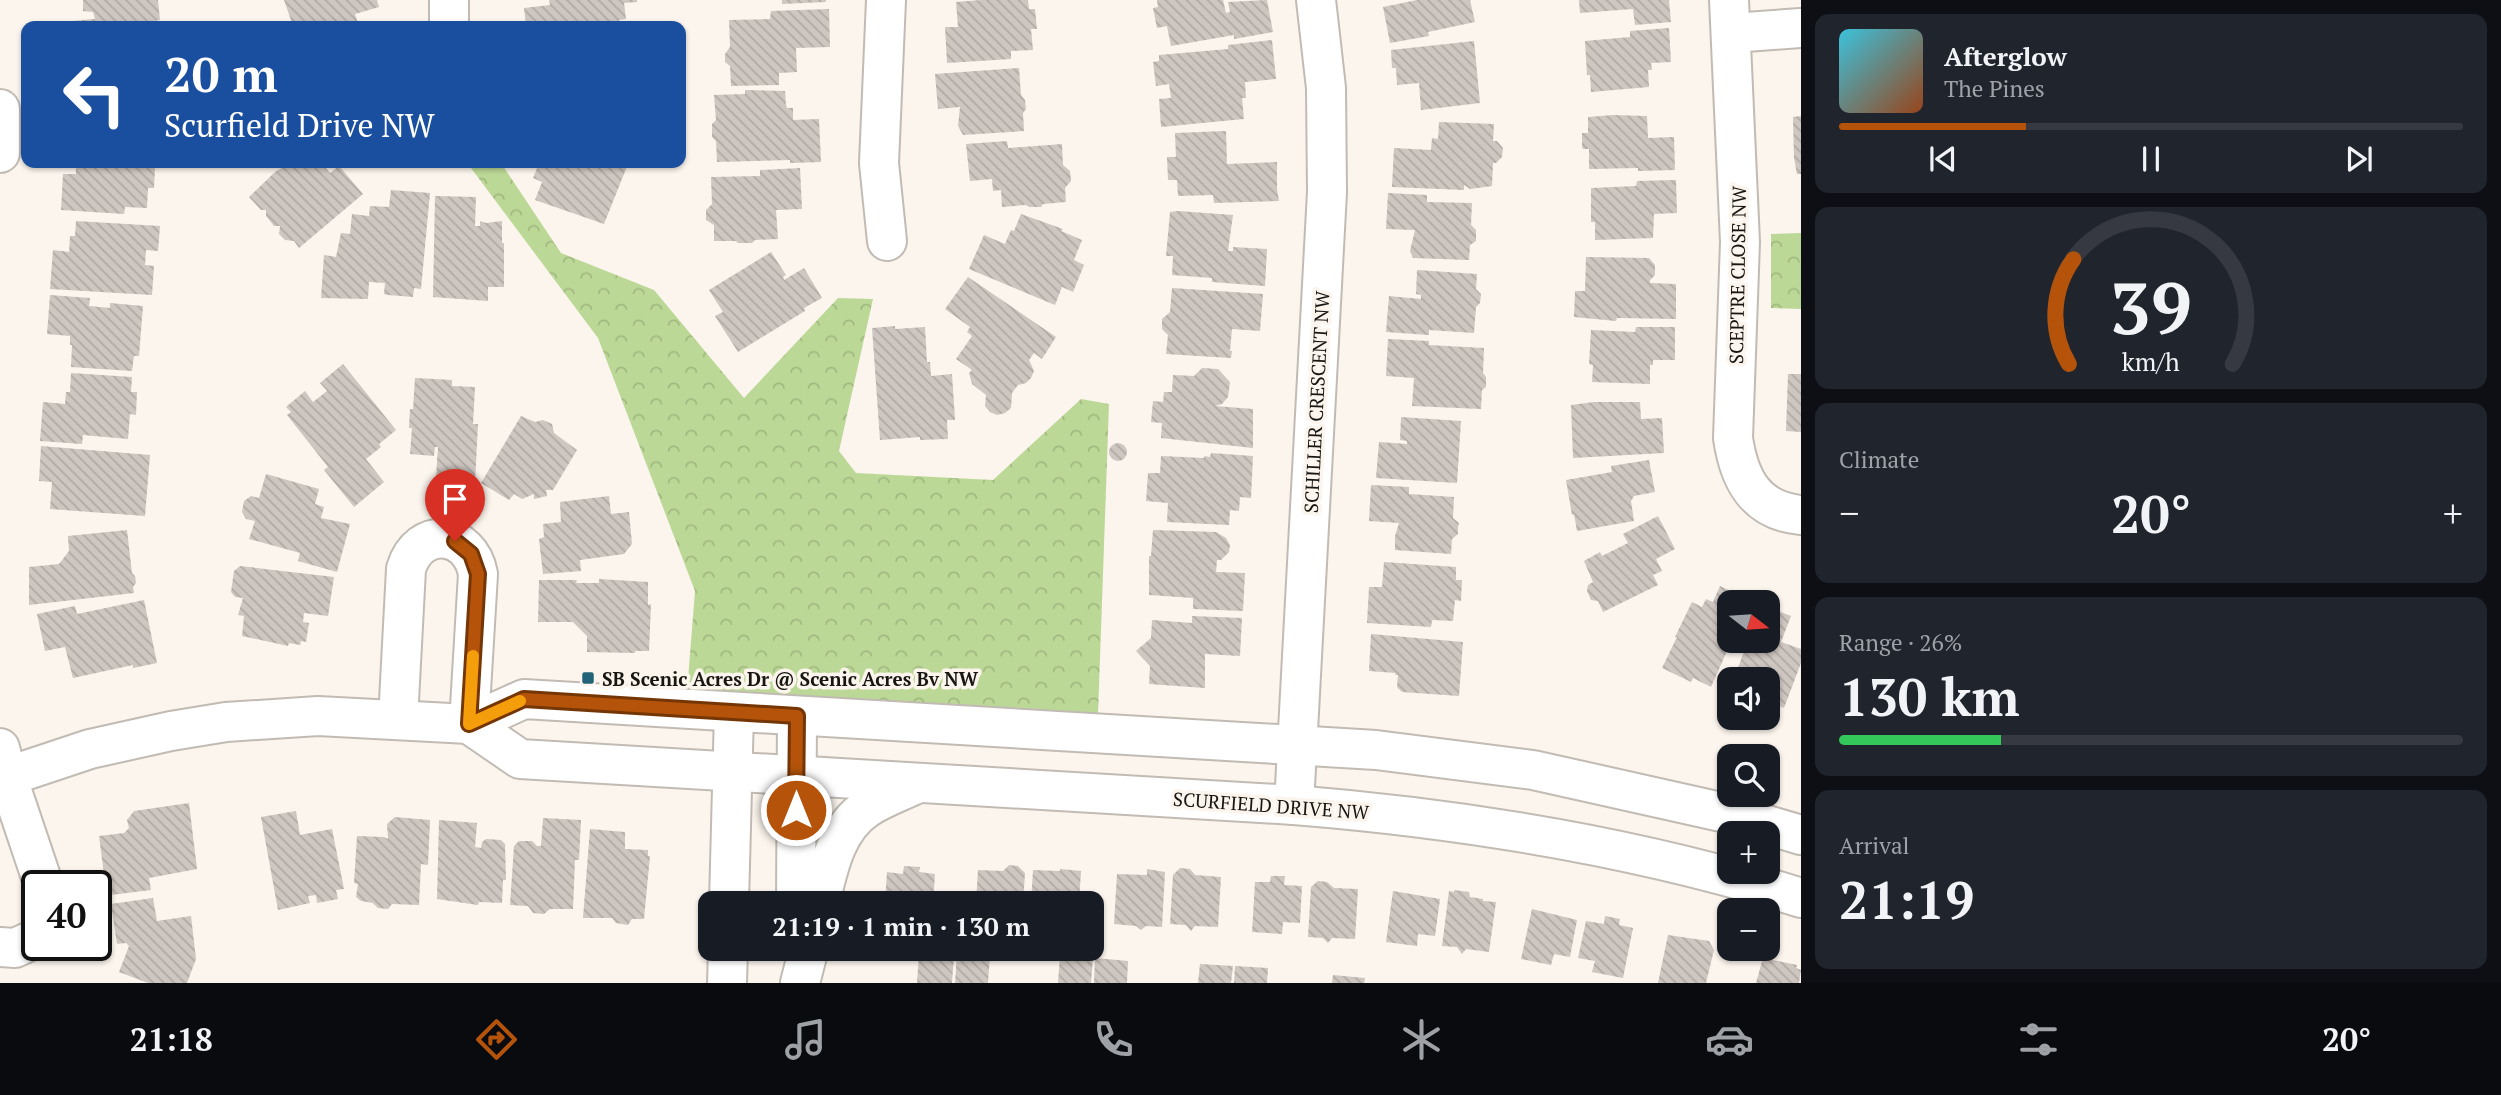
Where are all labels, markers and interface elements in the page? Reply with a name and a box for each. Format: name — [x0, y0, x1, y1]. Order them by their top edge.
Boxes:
text: Afterglow — [1944, 39, 2067, 73]
text: 20 m — [164, 41, 278, 106]
icon: left — [49, 49, 140, 140]
text: The Pines — [1944, 73, 2045, 104]
text: Scurfield Drive NW — [164, 104, 435, 146]
icon: previous — [1924, 140, 1962, 178]
icon: pause — [2132, 140, 2170, 178]
icon: next — [2340, 140, 2378, 178]
street label: SCEPTRE CLOSE NW — [1723, 185, 1751, 364]
text: 39 — [2110, 259, 2192, 356]
street label: SCHILLER CRESCENT NW — [1298, 290, 1334, 514]
text: km/h — [2122, 345, 2180, 378]
text: Climate — [1839, 444, 1919, 475]
pin — [425, 469, 485, 541]
text: 20° — [2111, 479, 2191, 548]
icon: arrive — [436, 480, 474, 518]
text: − — [1839, 488, 1859, 538]
text: + — [2443, 488, 2463, 538]
north arrow — [1717, 590, 1780, 653]
map controls — [1717, 590, 1780, 961]
text: Range · 26% — [1839, 627, 1962, 658]
text: 130 km — [1839, 662, 2020, 731]
place label: SB Scenic Acres Dr @ Scenic Acres Bv NW — [602, 666, 979, 691]
button: sound — [1717, 667, 1780, 730]
marker: SB Scenic Acres Dr @ Scenic Acres Bv NW — [580, 670, 596, 686]
button: search — [1717, 744, 1780, 807]
position arrow — [759, 773, 833, 847]
street label: SCURFIELD DRIVE NW — [1172, 786, 1370, 824]
button: + — [1717, 821, 1780, 884]
text: Arrival — [1839, 830, 1910, 861]
text: 21:19 — [1839, 865, 1974, 934]
speed limit sign: 40 — [21, 870, 112, 961]
button: − — [1717, 898, 1780, 961]
text: 21:19 · 1 min · 130 m — [772, 909, 1030, 943]
icon: directions — [472, 1015, 521, 1064]
icon: music — [781, 1015, 830, 1064]
icon: phone — [1089, 1015, 1138, 1064]
icon: climate — [1397, 1015, 1446, 1064]
icon: car — [1705, 1015, 1754, 1064]
icon: filters — [2014, 1015, 2063, 1064]
text: 21:18 — [130, 1018, 213, 1060]
text: 20° — [2322, 1018, 2371, 1060]

